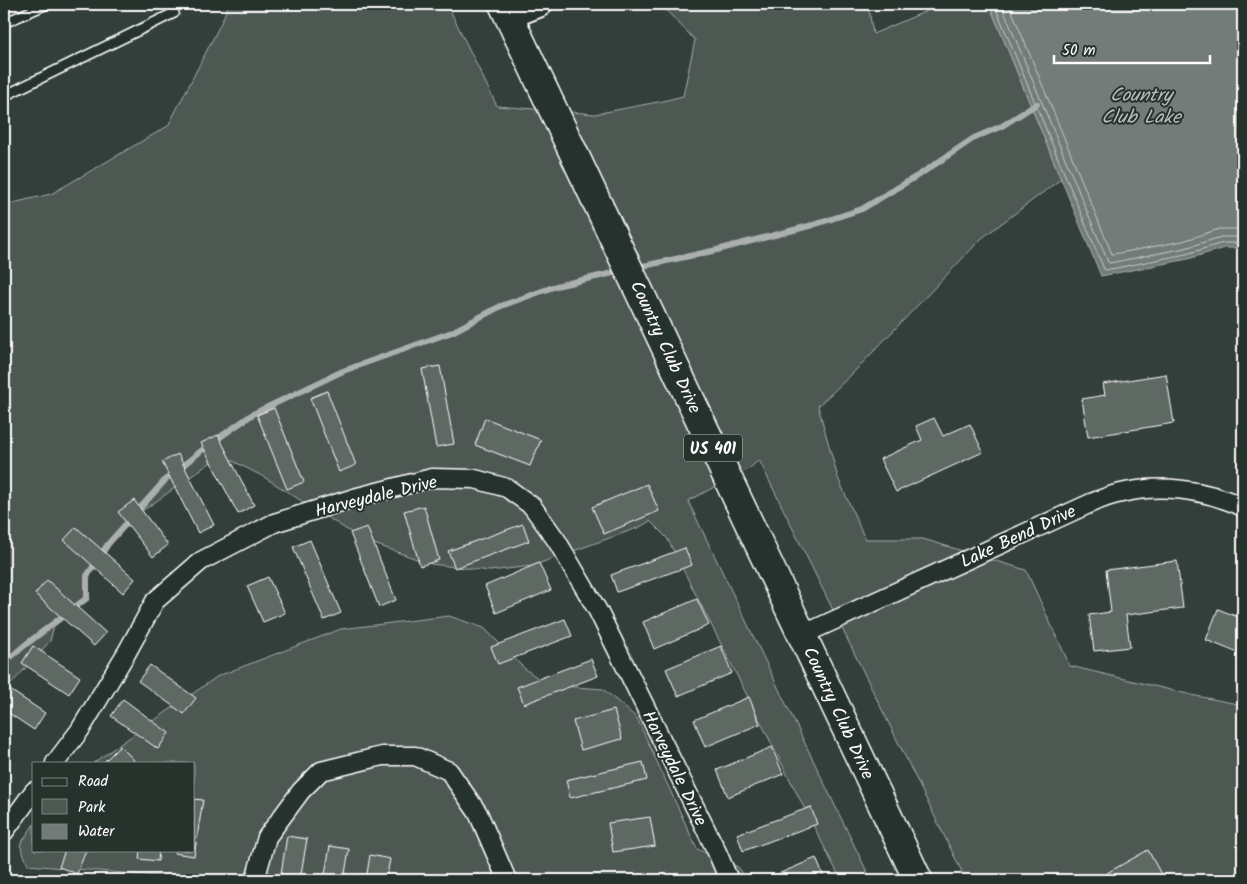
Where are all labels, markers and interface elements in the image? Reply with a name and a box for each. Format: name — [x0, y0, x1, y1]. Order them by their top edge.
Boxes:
scale bar — [1054, 32, 1211, 64]
text: 50 m — [1062, 39, 1096, 63]
water label: Country Club Lake — [1101, 81, 1183, 133]
street label: Country Club Drive — [621, 276, 708, 419]
road number: US 401 — [684, 434, 742, 462]
street label: Harveydale Drive — [312, 468, 441, 527]
street label: Lake Bend Drive — [956, 498, 1081, 577]
street label: Country Club Drive — [794, 642, 881, 785]
street label: Harveydale Drive — [633, 706, 714, 831]
legend — [32, 762, 195, 852]
text: Road — [78, 770, 109, 794]
text: Park — [78, 796, 106, 820]
text: Water — [78, 820, 115, 844]

